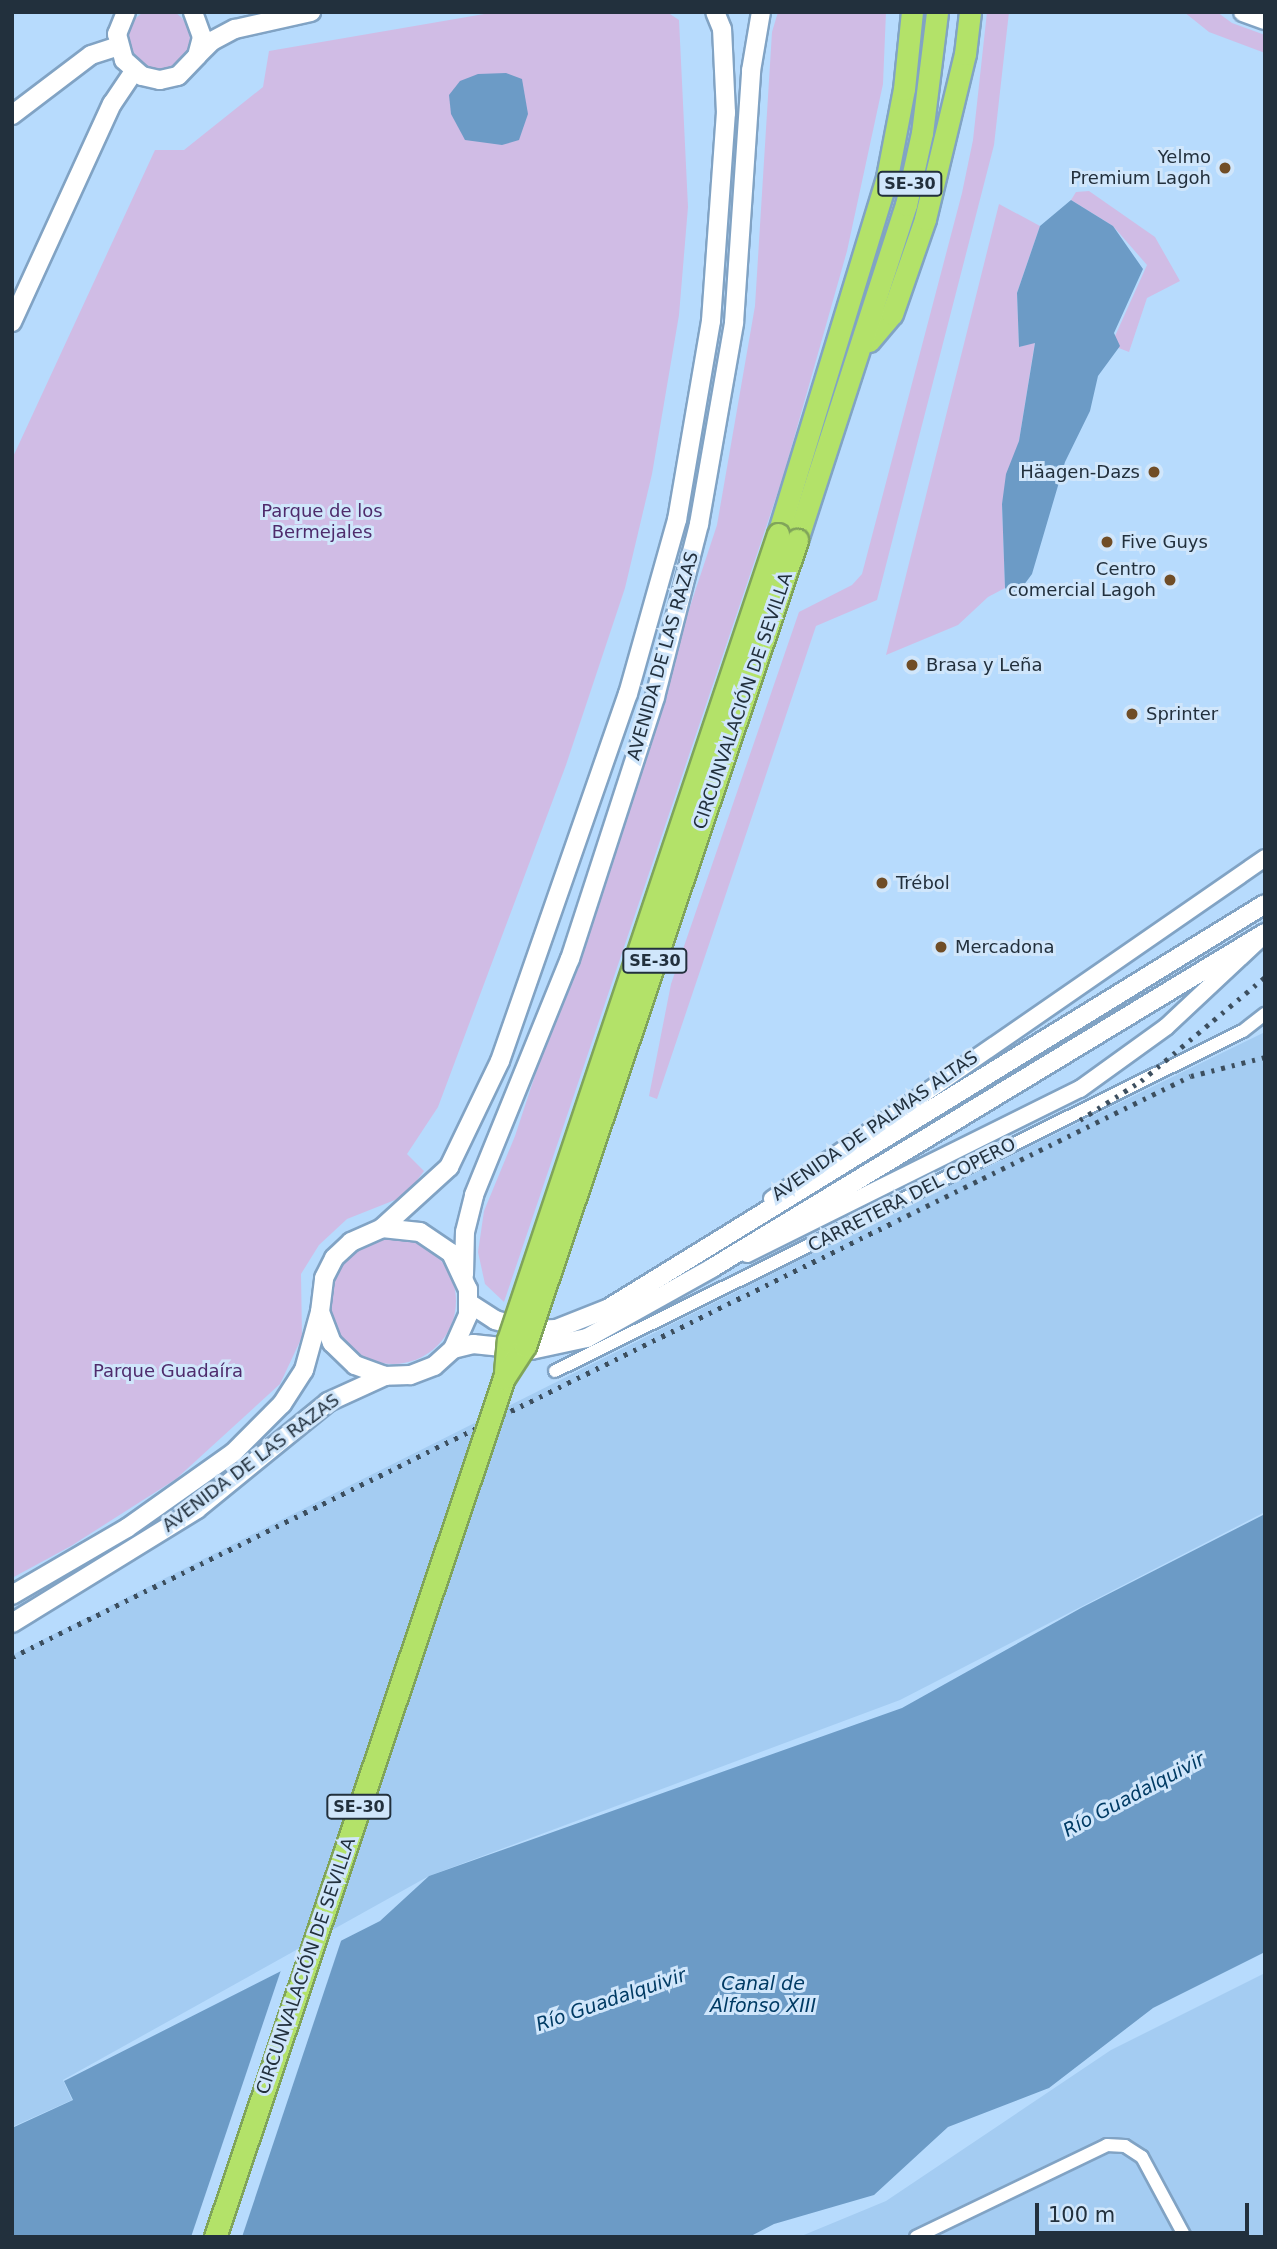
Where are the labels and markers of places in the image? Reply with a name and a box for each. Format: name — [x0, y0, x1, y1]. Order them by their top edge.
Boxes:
place label: Yelmo Premium Lagoh — [1070, 147, 1211, 190]
marker: Yelmo Premium Lagoh — [1217, 160, 1233, 176]
place label: Häagen-Dazs — [1020, 461, 1140, 483]
marker: Häagen-Dazs — [1146, 464, 1162, 480]
place label: Five Guys — [1121, 531, 1208, 553]
marker: Five Guys — [1099, 534, 1115, 550]
place label: Centro comercial Lagoh — [1008, 559, 1156, 602]
marker: Centro comercial Lagoh — [1162, 572, 1178, 588]
place label: Brasa y Leña — [926, 654, 1043, 676]
marker: Brasa y Leña — [904, 657, 920, 673]
place label: Sprinter — [1146, 703, 1218, 725]
marker: Sprinter — [1124, 706, 1140, 722]
place label: Trébol — [896, 872, 950, 894]
marker: Trébol — [874, 875, 890, 891]
place label: Mercadona — [955, 936, 1054, 958]
marker: Mercadona — [933, 939, 949, 955]

